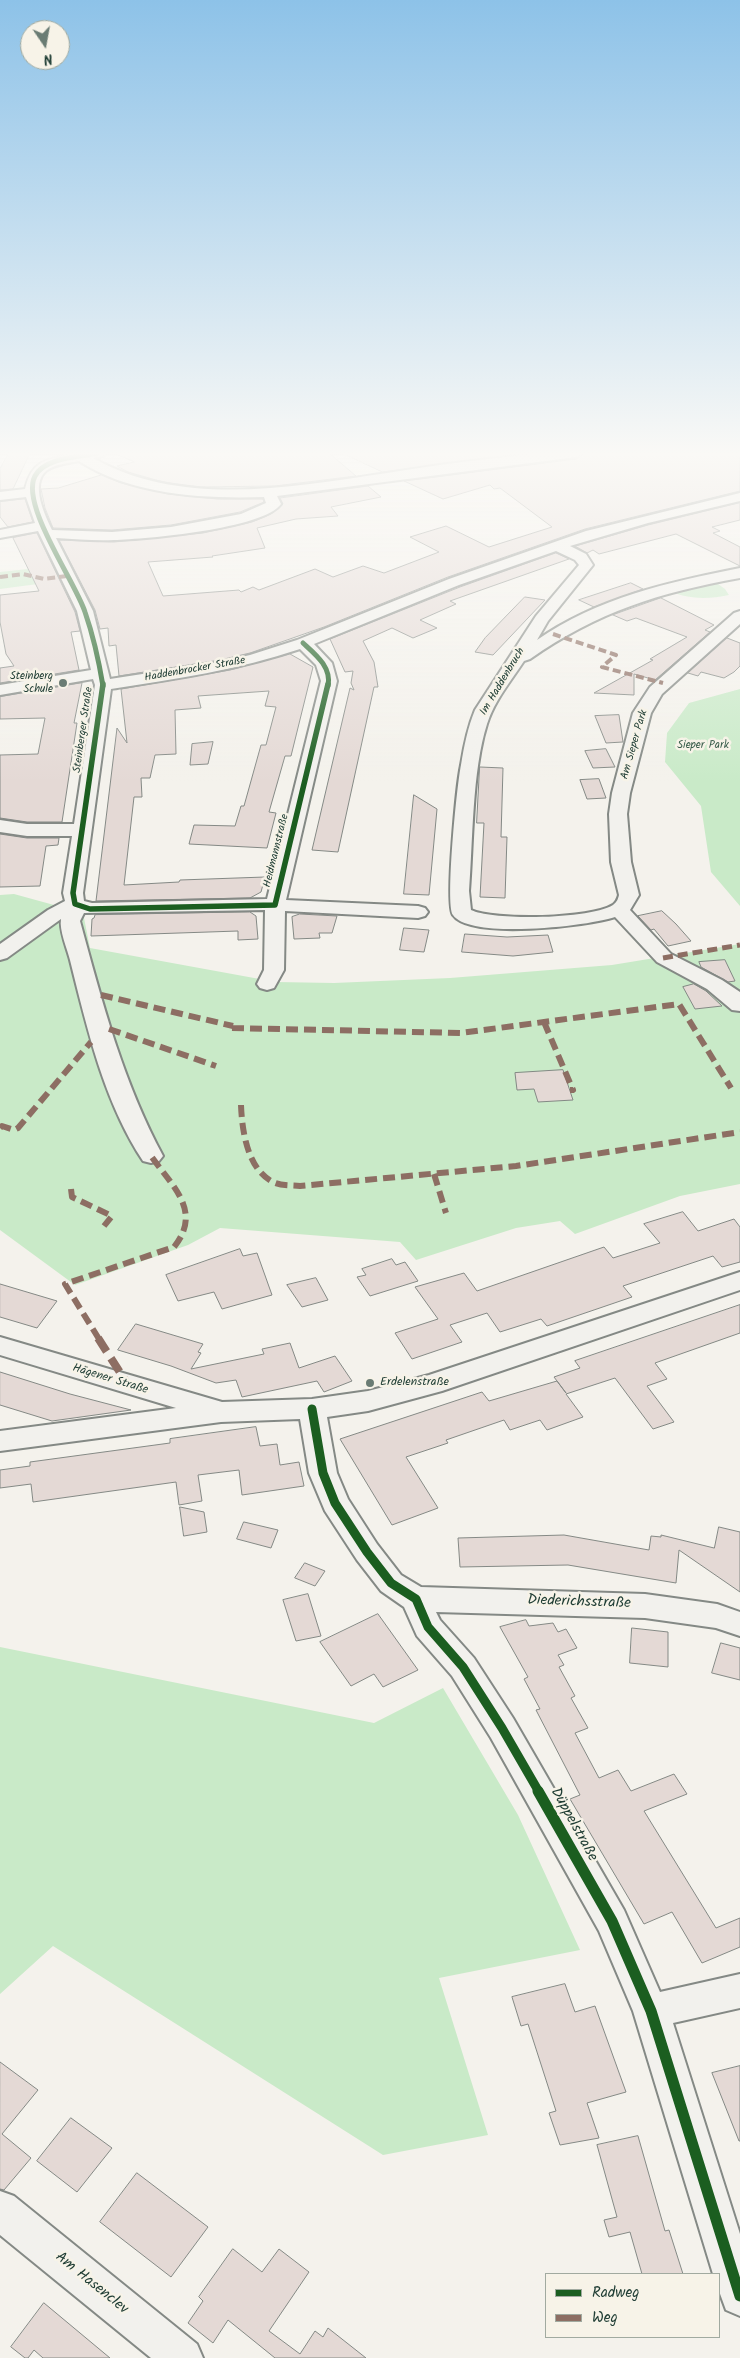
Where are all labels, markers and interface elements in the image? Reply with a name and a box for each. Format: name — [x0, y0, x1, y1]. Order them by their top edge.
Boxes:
north arrow — [20, 20, 70, 70]
text: N — [41, 47, 55, 70]
street label: Im Haddenbruch — [478, 646, 528, 718]
street label: Haddenbrocker Straße — [144, 655, 246, 685]
place label: Steinberg Schule — [10, 670, 53, 696]
marker: Steinberg Schule — [57, 677, 69, 689]
street label: Steinberger Straße — [71, 686, 97, 774]
street label: Am Sieper Park — [619, 709, 651, 781]
park label: Sieper Park — [677, 739, 729, 753]
street label: Heidmannstraße — [262, 813, 292, 889]
street label: Hägener Straße — [70, 1362, 150, 1398]
place label: Erdelenstraße — [380, 1376, 449, 1390]
marker: Erdelenstraße — [364, 1377, 376, 1389]
street label: Diederichsstraße — [527, 1592, 631, 1614]
street label: Düppelstraße — [545, 1785, 601, 1865]
street label: Am Hasenclev — [51, 2249, 131, 2319]
legend — [545, 2273, 720, 2338]
text: Radweg — [592, 2281, 639, 2305]
text: Weg — [592, 2306, 618, 2330]

